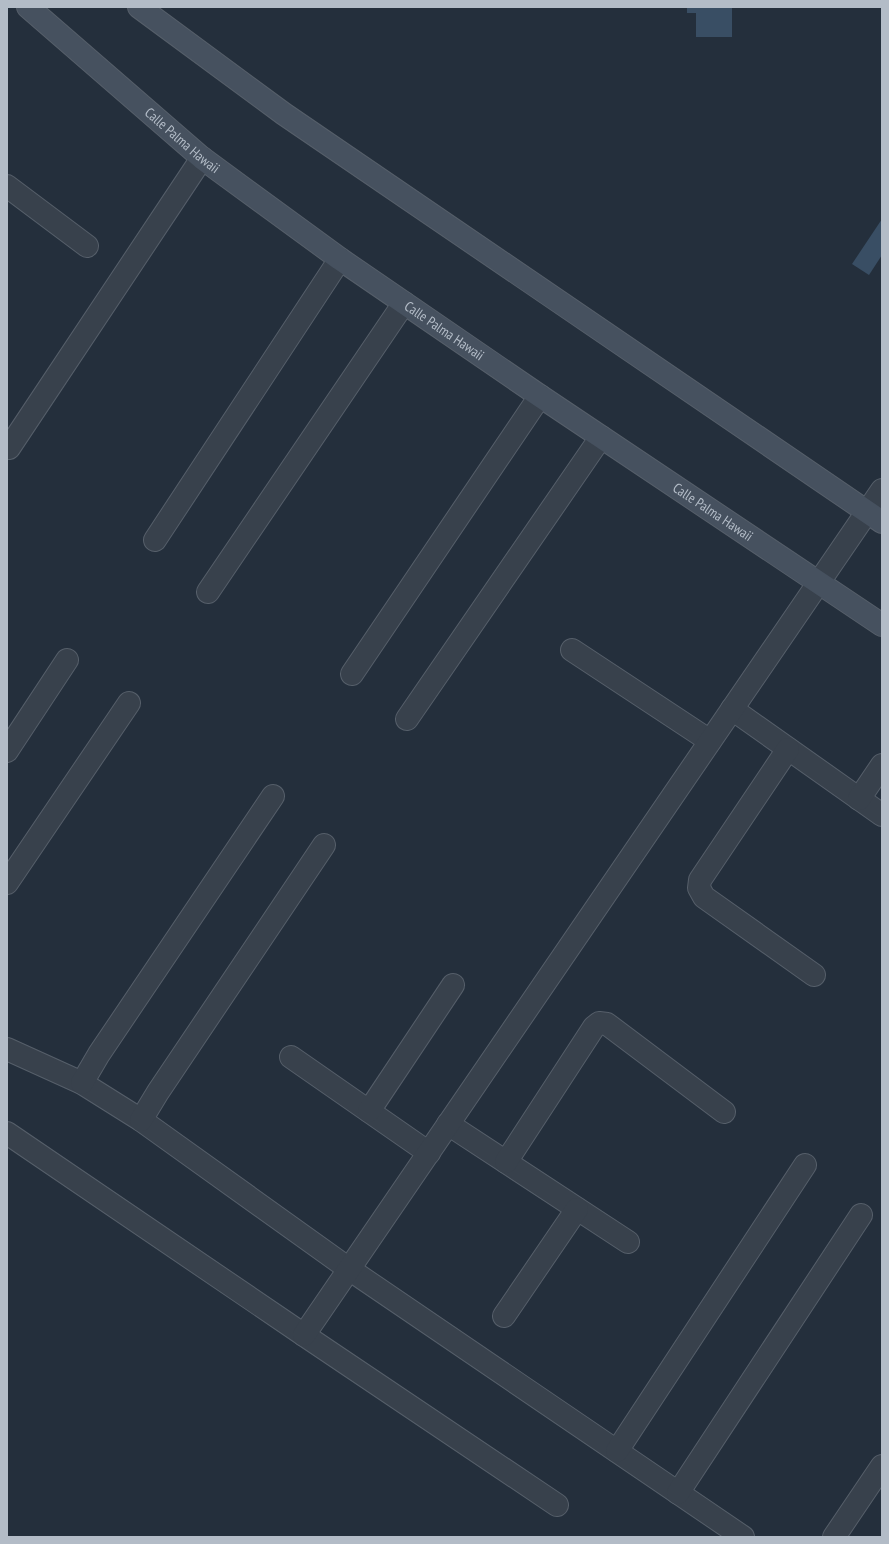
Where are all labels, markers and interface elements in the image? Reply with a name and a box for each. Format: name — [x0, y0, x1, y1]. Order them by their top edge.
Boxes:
street label: Calle Palma Hawaii — [141, 104, 223, 177]
street label: Calle Palma Hawaii — [401, 297, 488, 364]
street label: Calle Palma Hawaii — [669, 479, 757, 545]

